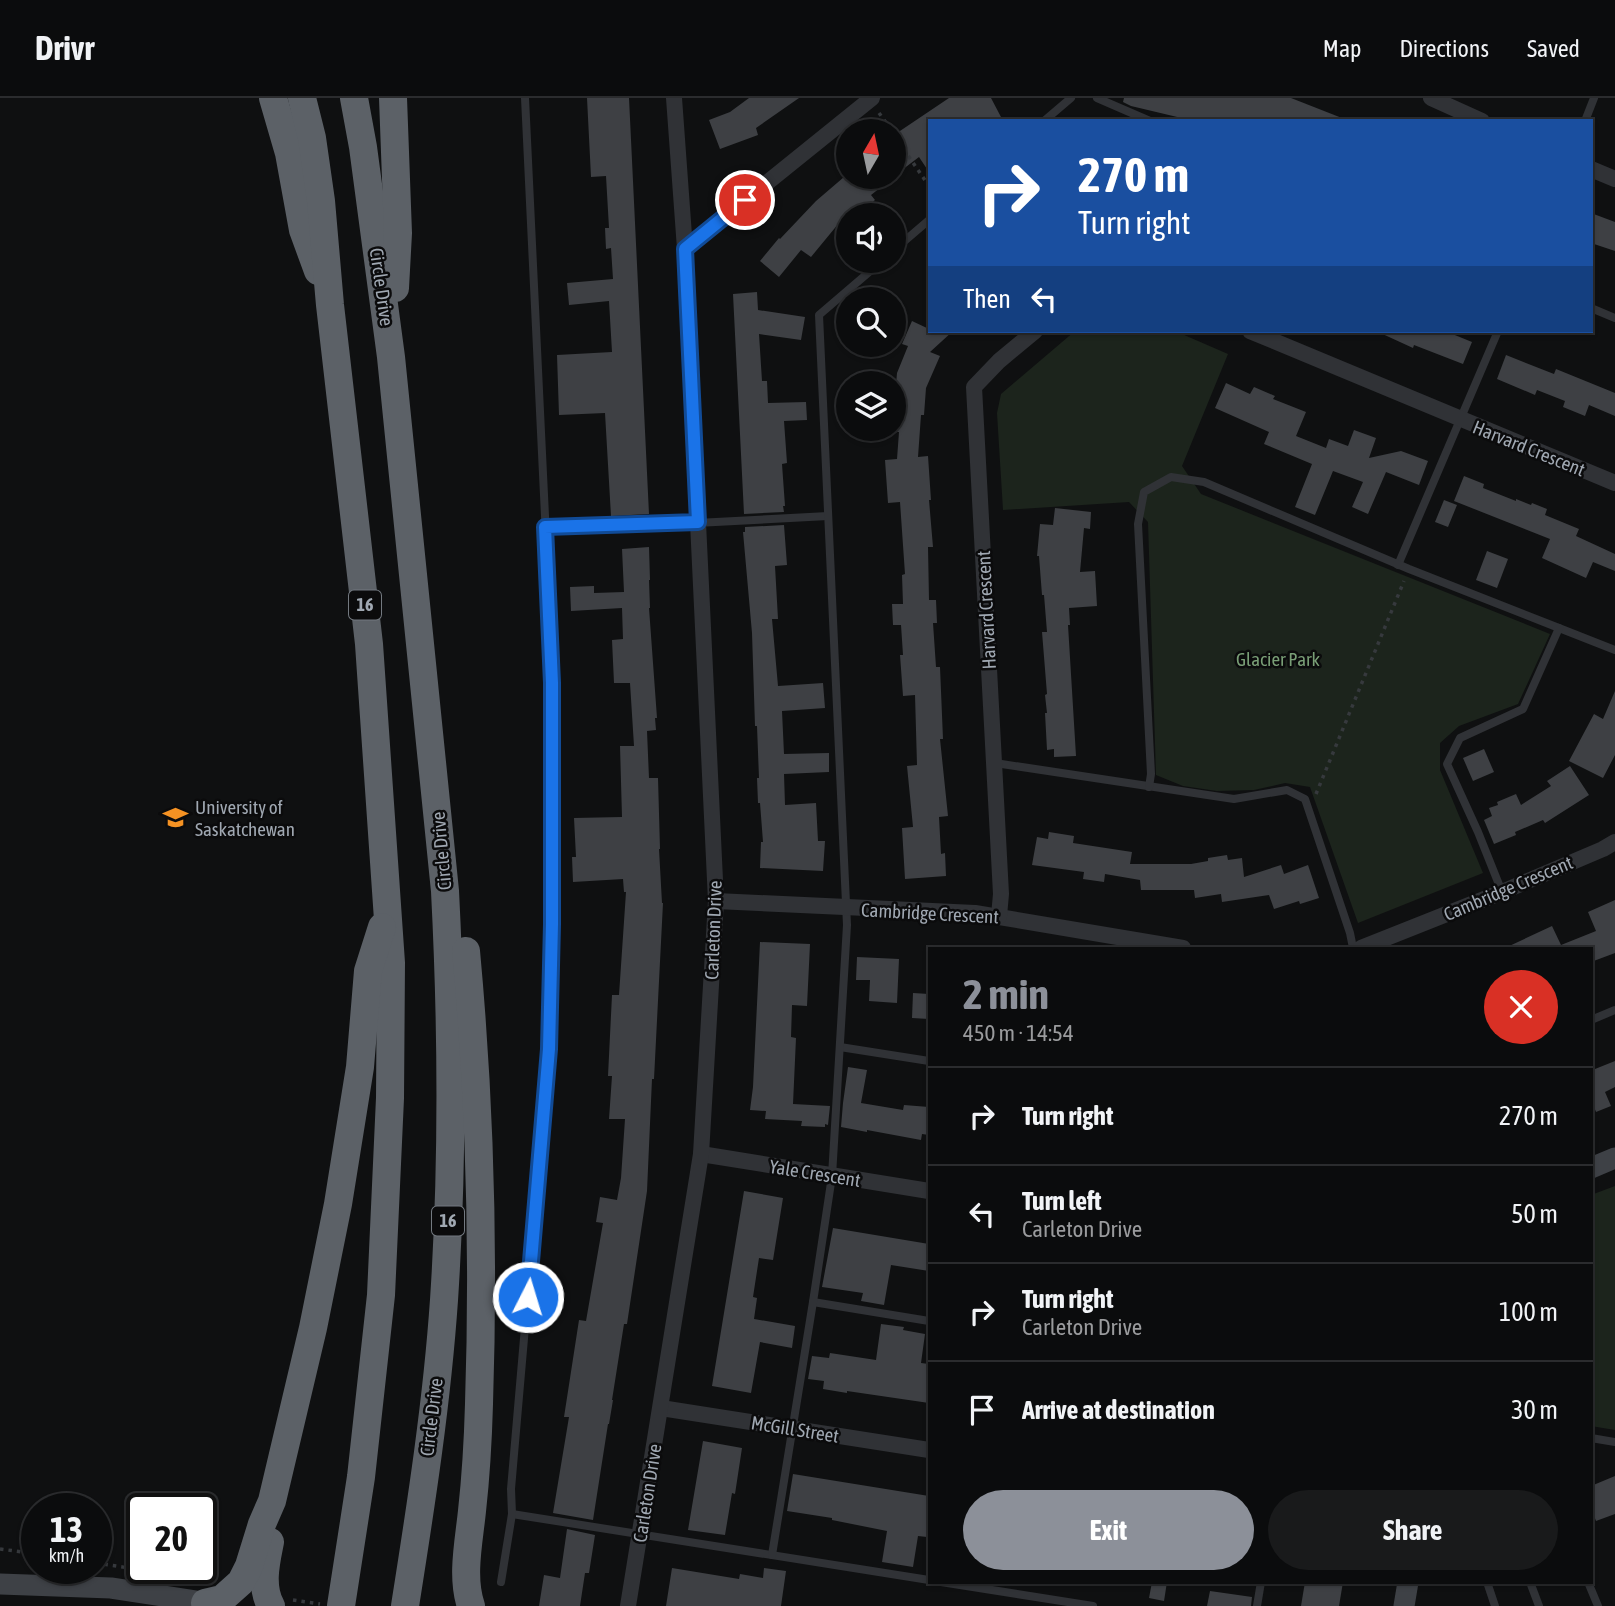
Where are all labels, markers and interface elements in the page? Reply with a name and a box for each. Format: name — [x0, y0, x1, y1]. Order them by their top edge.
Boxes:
text: Drivr — [35, 29, 94, 67]
text: Map — [1323, 35, 1361, 62]
text: Directions — [1399, 35, 1489, 62]
text: Saved — [1527, 35, 1580, 62]
north arrow — [836, 119, 906, 189]
map controls — [836, 119, 906, 441]
text: 270 m — [1078, 146, 1189, 202]
icon: right — [963, 147, 1054, 238]
pin — [715, 170, 775, 230]
icon: arrive — [726, 181, 764, 219]
button: sound — [836, 203, 906, 273]
text: Turn right — [1078, 204, 1191, 241]
street label: Circle Drive — [366, 247, 398, 327]
icon: left — [1025, 280, 1063, 318]
text: Then — [963, 284, 1011, 314]
button: search — [836, 287, 906, 357]
button: layers — [836, 371, 906, 441]
street label: Harvard Crescent — [1470, 416, 1588, 480]
street label: Harvard Crescent — [972, 550, 1000, 670]
road number: 16 — [349, 590, 381, 620]
park label: Glacier Park — [1236, 648, 1321, 670]
place label: University of Saskatchewan — [195, 796, 295, 840]
school or university icon: University of Saskatchewan — [161, 804, 189, 832]
street label: Circle Drive — [427, 811, 455, 891]
street label: Cambridge Crescent — [1440, 851, 1576, 925]
street label: Carleton Drive — [700, 880, 726, 980]
street label: Cambridge Crescent — [861, 898, 999, 928]
text: 2 min — [963, 970, 1049, 1018]
button: close — [1484, 970, 1558, 1044]
text: 450 m · 14:54 — [963, 1020, 1074, 1046]
icon: right — [963, 1097, 1001, 1135]
text: Turn right — [1022, 1101, 1113, 1131]
text: 270 m — [1499, 1101, 1558, 1131]
street label: Yale Crescent — [768, 1155, 862, 1191]
text: Turn left — [1022, 1186, 1102, 1216]
icon: left — [963, 1195, 1001, 1233]
text: 50 m — [1511, 1199, 1558, 1229]
road number: 16 — [432, 1206, 464, 1236]
text: Carleton Drive — [1022, 1216, 1142, 1242]
position arrow — [491, 1260, 565, 1334]
text: Turn right — [1022, 1284, 1113, 1314]
icon: right — [963, 1293, 1001, 1331]
text: 100 m — [1499, 1297, 1558, 1327]
text: Carleton Drive — [1022, 1314, 1142, 1340]
street label: Circle Drive — [415, 1377, 447, 1457]
icon: arrive — [963, 1391, 1001, 1429]
text: Arrive at destination — [1022, 1395, 1215, 1425]
text: 30 m — [1511, 1395, 1558, 1425]
street label: McGill Street — [750, 1411, 840, 1447]
street label: Carleton Drive — [628, 1442, 666, 1544]
button: Exit — [963, 1490, 1254, 1570]
button: Share — [1268, 1490, 1558, 1570]
speed limit sign: 20 — [126, 1493, 217, 1584]
text: 13 — [50, 1509, 83, 1549]
text: km/h — [49, 1545, 84, 1566]

